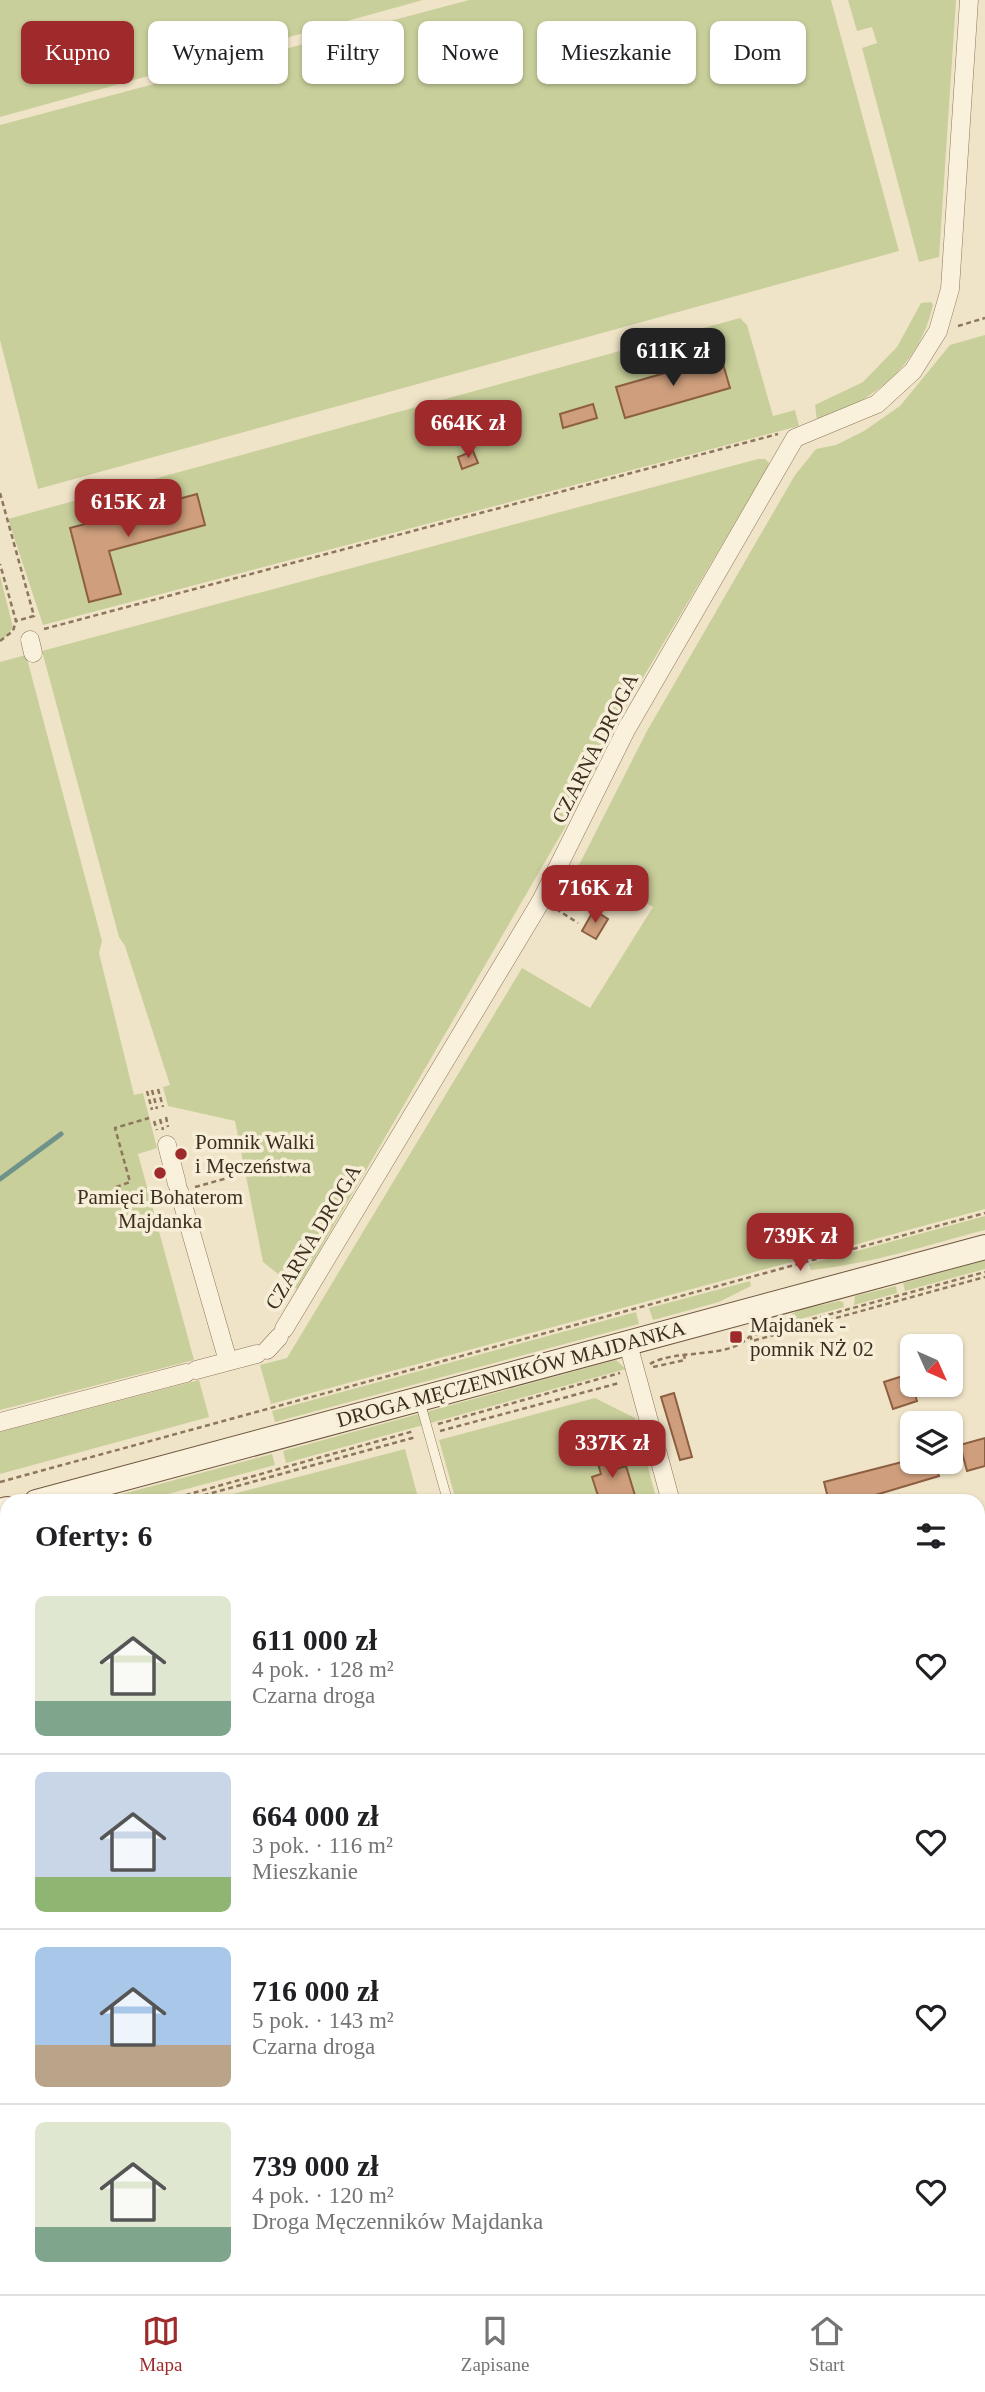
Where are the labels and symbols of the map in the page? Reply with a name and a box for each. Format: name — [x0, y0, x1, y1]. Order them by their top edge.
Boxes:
pin: 611K zł — [608, 328, 738, 388]
pin: 664K zł — [403, 400, 533, 460]
pin: 615K zł — [63, 480, 193, 539]
street label: CZARNA DROGA — [547, 668, 644, 827]
pin: 716K zł — [530, 866, 660, 925]
place label: Pomnik Walki i Męczeństwa — [195, 1130, 315, 1178]
marker: Pomnik Walki i Męczeństwa — [173, 1146, 189, 1162]
street label: CZARNA DROGA — [260, 1159, 366, 1314]
marker: Pamięci Bohaterom Majdanka — [152, 1165, 168, 1181]
place label: Pamięci Bohaterom Majdanka — [77, 1185, 243, 1233]
pin: 739K zł — [735, 1214, 865, 1273]
place label: Majdanek - pomnik NŻ 02 — [750, 1313, 874, 1361]
street label: DROGA MĘCZENNIKÓW MAJDANKA — [334, 1316, 689, 1432]
marker: Majdanek - pomnik NŻ 02 — [728, 1329, 744, 1345]
north arrow — [900, 1334, 962, 1396]
pin: 337K zł — [547, 1420, 677, 1480]

